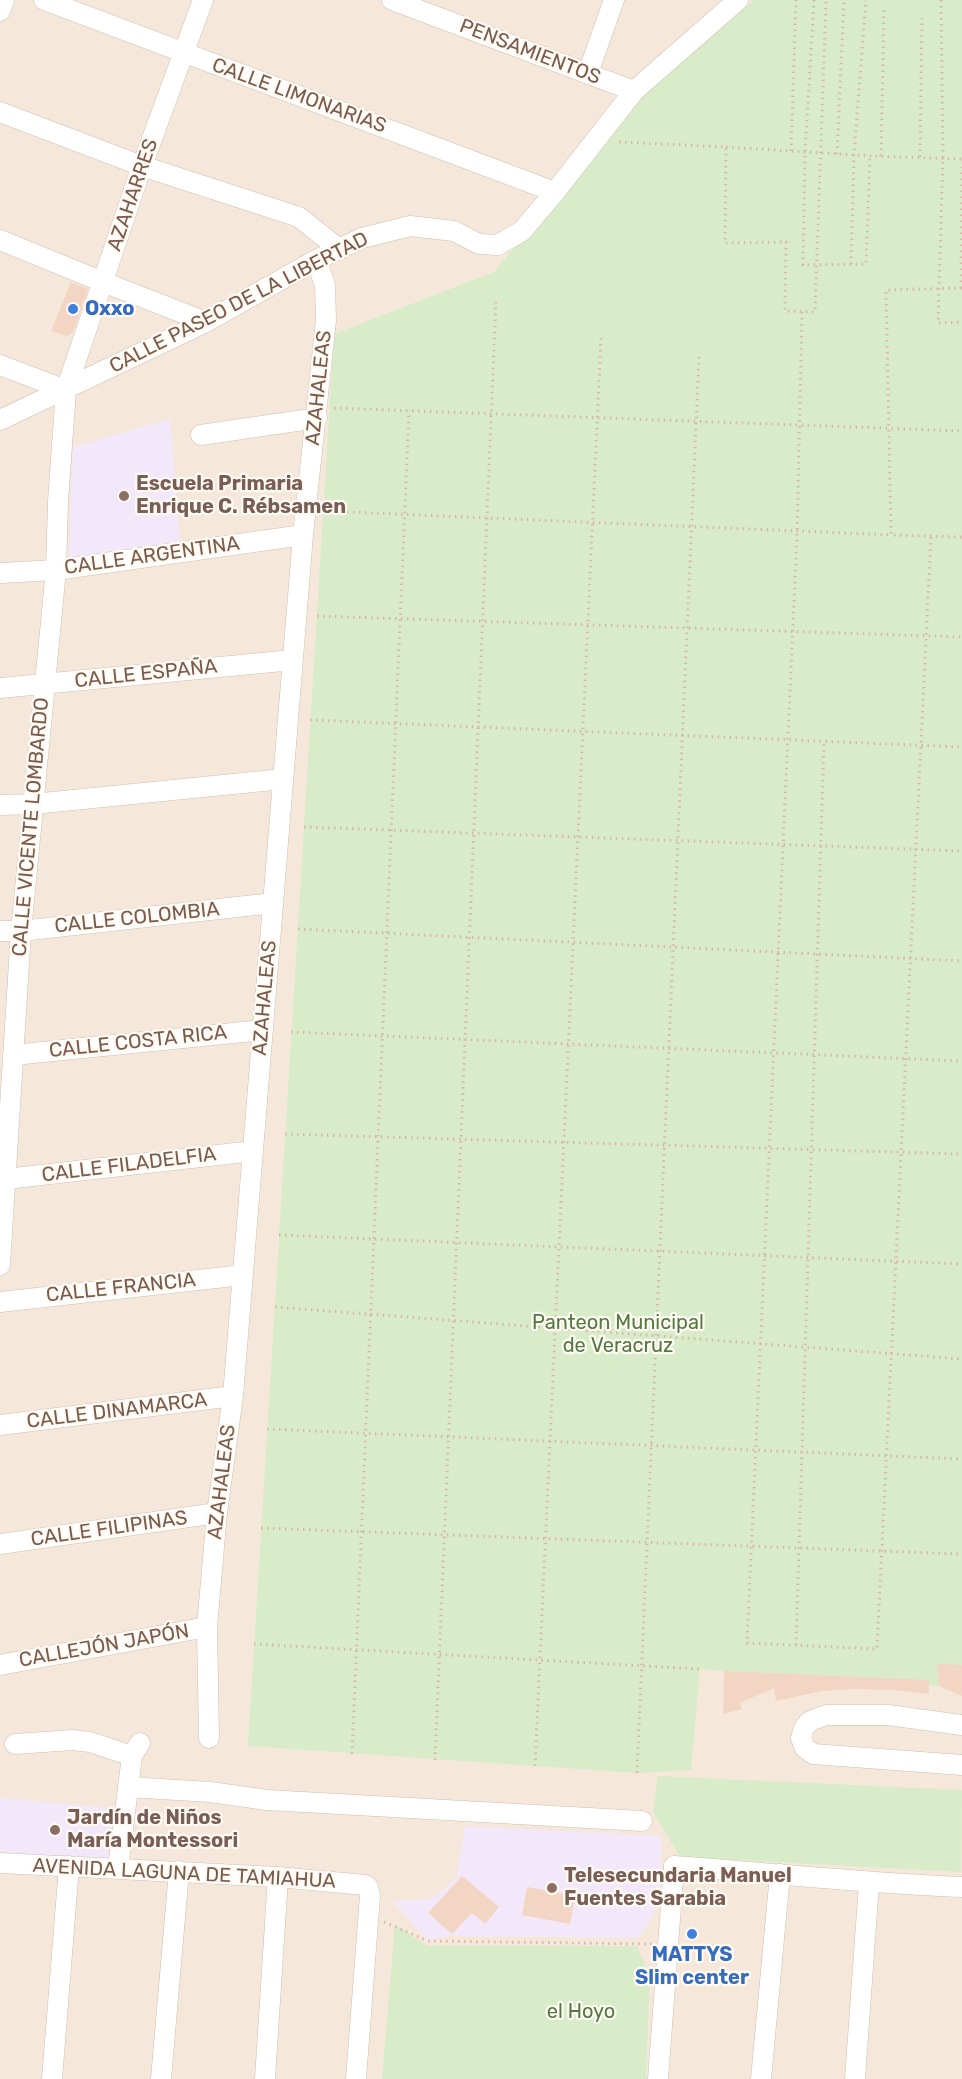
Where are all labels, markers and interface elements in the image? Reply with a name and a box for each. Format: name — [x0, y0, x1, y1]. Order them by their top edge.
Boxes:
street label: PENSAMIENTOS — [456, 14, 604, 90]
street label: CALLE LIMONARIAS — [209, 53, 389, 139]
street label: AZAHARRES — [103, 136, 163, 254]
street label: CALLE PASEO DE LA LIBERTAD — [106, 227, 372, 379]
place label: Oxxo — [85, 297, 134, 321]
marker: Oxxo — [66, 302, 80, 316]
street label: AZAHALEAS — [301, 329, 337, 447]
place label: Escuela Primaria Enrique C. Rébsamen — [136, 472, 346, 519]
marker: Escuela Primaria Enrique C. Rébsamen — [117, 489, 131, 503]
street label: CALLE ARGENTINA — [63, 532, 241, 580]
street label: CALLE ESPAÑA — [73, 655, 219, 693]
street label: CALLE VICENTE LOMBARDO — [8, 696, 54, 958]
street label: CALLE COLOMBIA — [53, 897, 221, 939]
street label: AZAHALEAS — [248, 939, 282, 1057]
street label: CALLE COSTA RICA — [48, 1021, 228, 1063]
street label: CALLE FILADELFIA — [40, 1142, 218, 1188]
street label: CALLE FRANCIA — [45, 1268, 197, 1308]
park label: Panteon Municipal de Veracruz — [532, 1311, 704, 1358]
street label: CALLE DINAMARCA — [25, 1388, 209, 1434]
street label: AZAHALEAS — [203, 1423, 241, 1541]
street label: CALLE FILIPINAS — [29, 1506, 189, 1552]
street label: CALLEJÓN JAPÓN — [17, 1619, 191, 1673]
place label: Jardín de Niños María Montessori — [67, 1806, 238, 1853]
marker: Jardín de Niños María Montessori — [48, 1823, 62, 1837]
street label: AVENIDA LAGUNA DE TAMIAHUA — [32, 1854, 336, 1894]
place label: Telesecundaria Manuel Fuentes Sarabia — [564, 1864, 792, 1911]
marker: Telesecundaria Manuel Fuentes Sarabia — [545, 1881, 559, 1895]
marker: MATTYS Slim center — [685, 1927, 699, 1941]
place label: MATTYS Slim center — [635, 1943, 749, 1990]
park label: el Hoyo — [547, 2000, 615, 2024]

